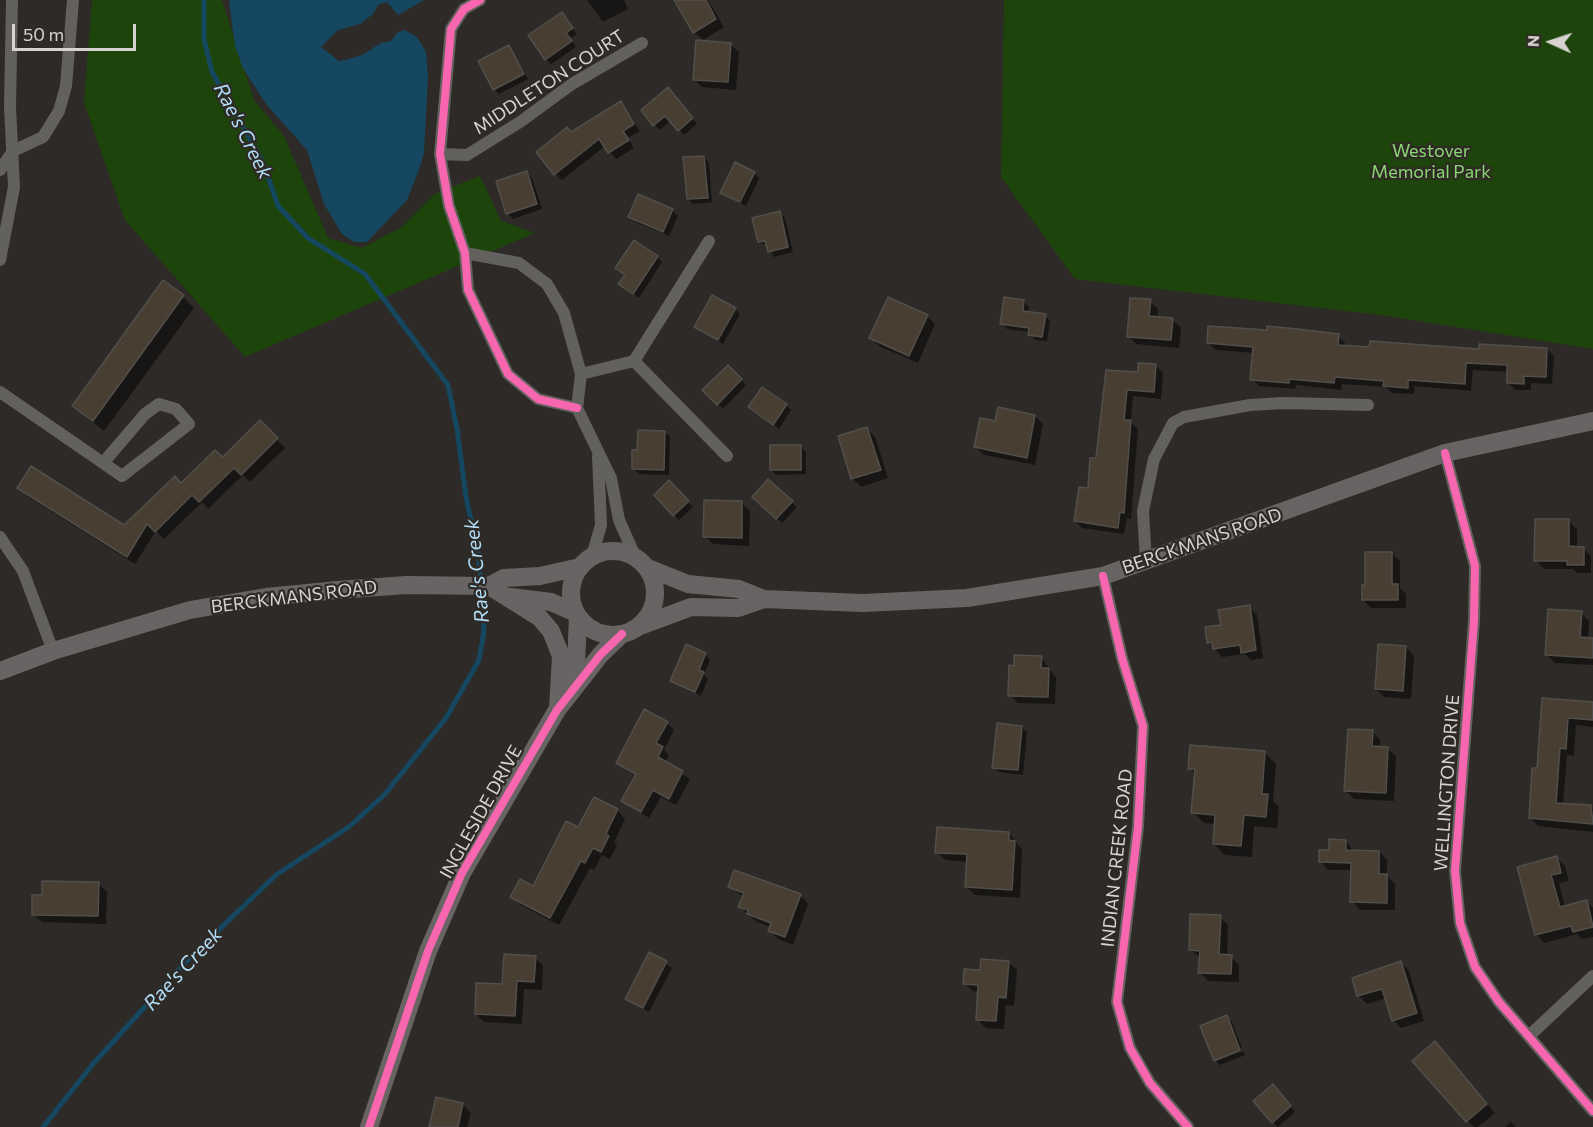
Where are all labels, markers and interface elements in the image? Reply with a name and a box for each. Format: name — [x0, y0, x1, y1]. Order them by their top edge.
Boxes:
scale bar — [15, 12, 140, 50]
north arrow — [1521, 12, 1581, 72]
text: 50 m — [23, 23, 64, 45]
street label: MIDDLETON COURT — [469, 25, 629, 139]
text: N — [1523, 35, 1542, 48]
water label: Rae's Creek — [209, 79, 277, 183]
park label: Westover Memorial Park — [1371, 140, 1491, 182]
street label: BERCKMANS ROAD — [1119, 504, 1285, 578]
water label: Rae's Creek — [460, 518, 494, 624]
street label: BERCKMANS ROAD — [210, 576, 378, 618]
street label: WELLINGTON DRIVE — [1430, 694, 1464, 872]
street label: INGLESIDE DRIVE — [435, 742, 527, 882]
street label: INDIAN CREEK ROAD — [1097, 768, 1137, 948]
water label: Rae's Creek — [139, 923, 227, 1015]

